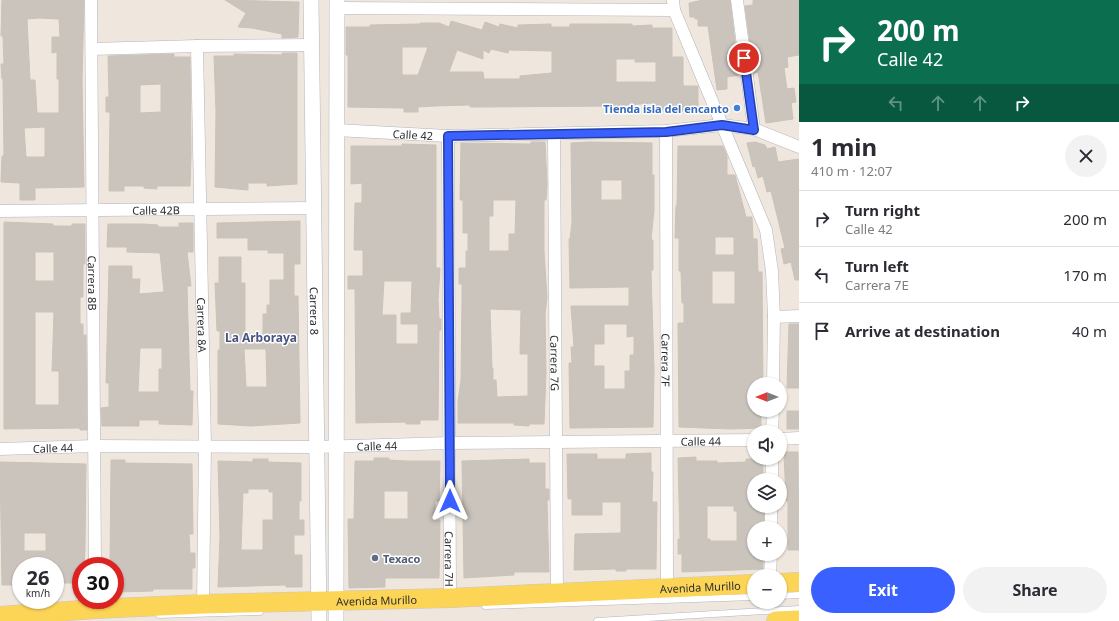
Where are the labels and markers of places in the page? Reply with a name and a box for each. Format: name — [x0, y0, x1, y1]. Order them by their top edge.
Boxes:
pin — [727, 41, 761, 75]
place label: Tienda isla del encanto — [603, 101, 729, 116]
marker: Tienda isla del encanto — [732, 103, 742, 113]
place label: Texaco — [383, 551, 421, 566]
marker: Texaco — [370, 553, 380, 563]

